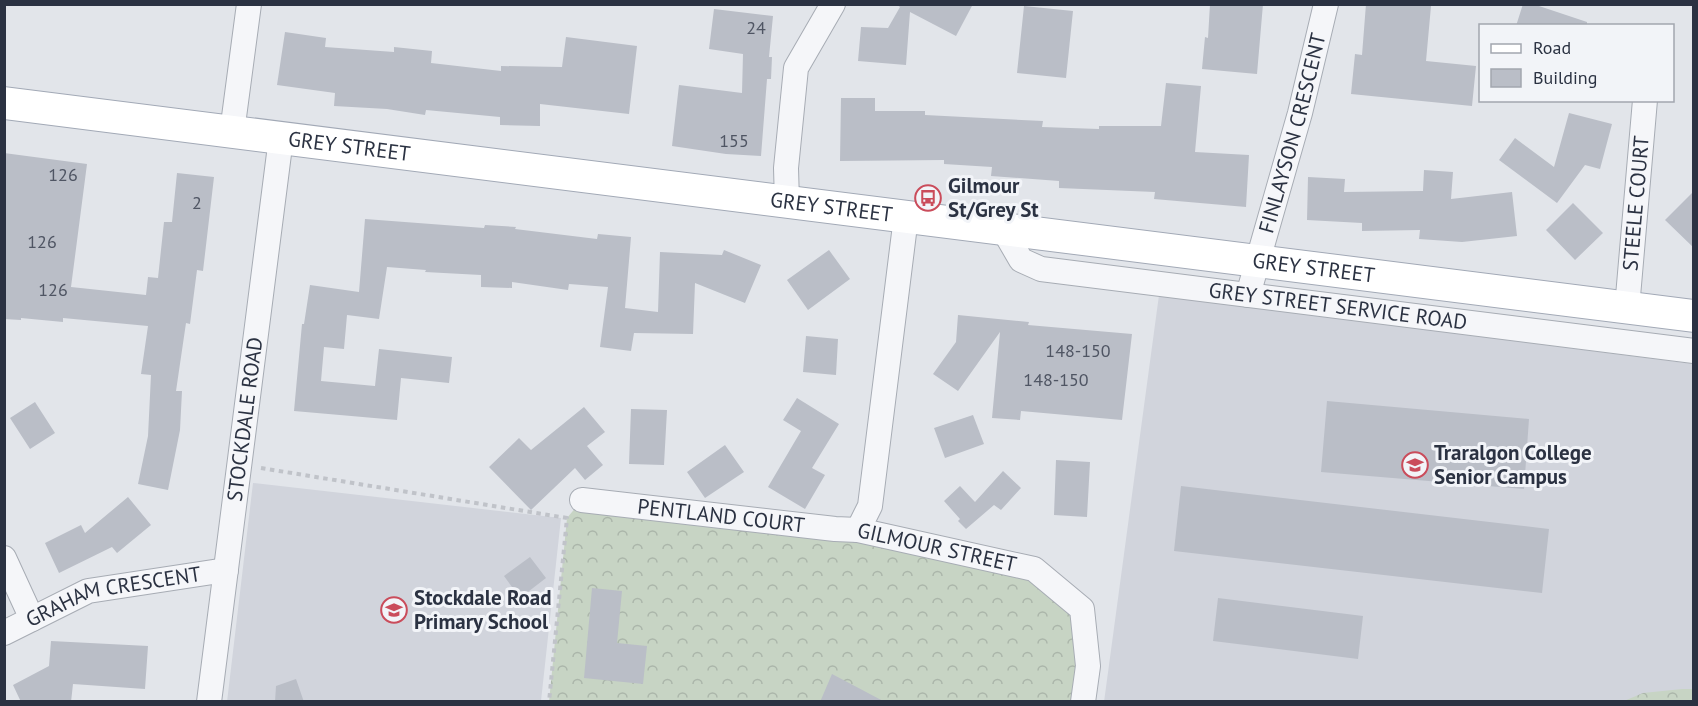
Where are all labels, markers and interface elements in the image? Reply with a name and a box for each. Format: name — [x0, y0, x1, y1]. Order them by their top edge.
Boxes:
house number: 24 — [746, 16, 766, 39]
legend — [1479, 24, 1674, 102]
street label: FINLAYSON CRESCENT — [1252, 30, 1332, 236]
text: Road — [1533, 36, 1571, 59]
text: Building — [1533, 66, 1597, 89]
street label: GREY STREET — [287, 125, 412, 167]
house number: 155 — [719, 129, 749, 152]
street label: STEELE COURT — [1616, 134, 1655, 272]
house number: 126 — [48, 163, 78, 186]
place label: Gilmour St/Grey St — [948, 172, 1039, 223]
bus stop icon: Gilmour St/Grey St — [913, 183, 943, 213]
street label: GREY STREET — [769, 186, 895, 228]
house number: 2 — [192, 191, 202, 214]
house number: 126 — [27, 230, 57, 253]
street label: GREY STREET — [1251, 246, 1377, 289]
street label: GREY STREET SERVICE ROAD — [1207, 276, 1469, 335]
house number: 126 — [38, 278, 68, 301]
street label: STOCKDALE ROAD — [221, 335, 268, 503]
house number: 148-150 — [1045, 339, 1111, 362]
house number: 148-150 — [1023, 368, 1089, 391]
place label: Traralgon College Senior Campus — [1434, 439, 1592, 490]
school or university icon: Traralgon College Senior Campus — [1400, 450, 1430, 480]
street label: PENTLAND COURT — [636, 492, 806, 538]
street label: GILMOUR STREET — [855, 516, 1020, 578]
street label: GRAHAM CRESCENT — [21, 560, 203, 633]
place label: Stockdale Road Primary School — [414, 584, 552, 635]
school or university icon: Stockdale Road Primary School — [379, 595, 409, 625]

